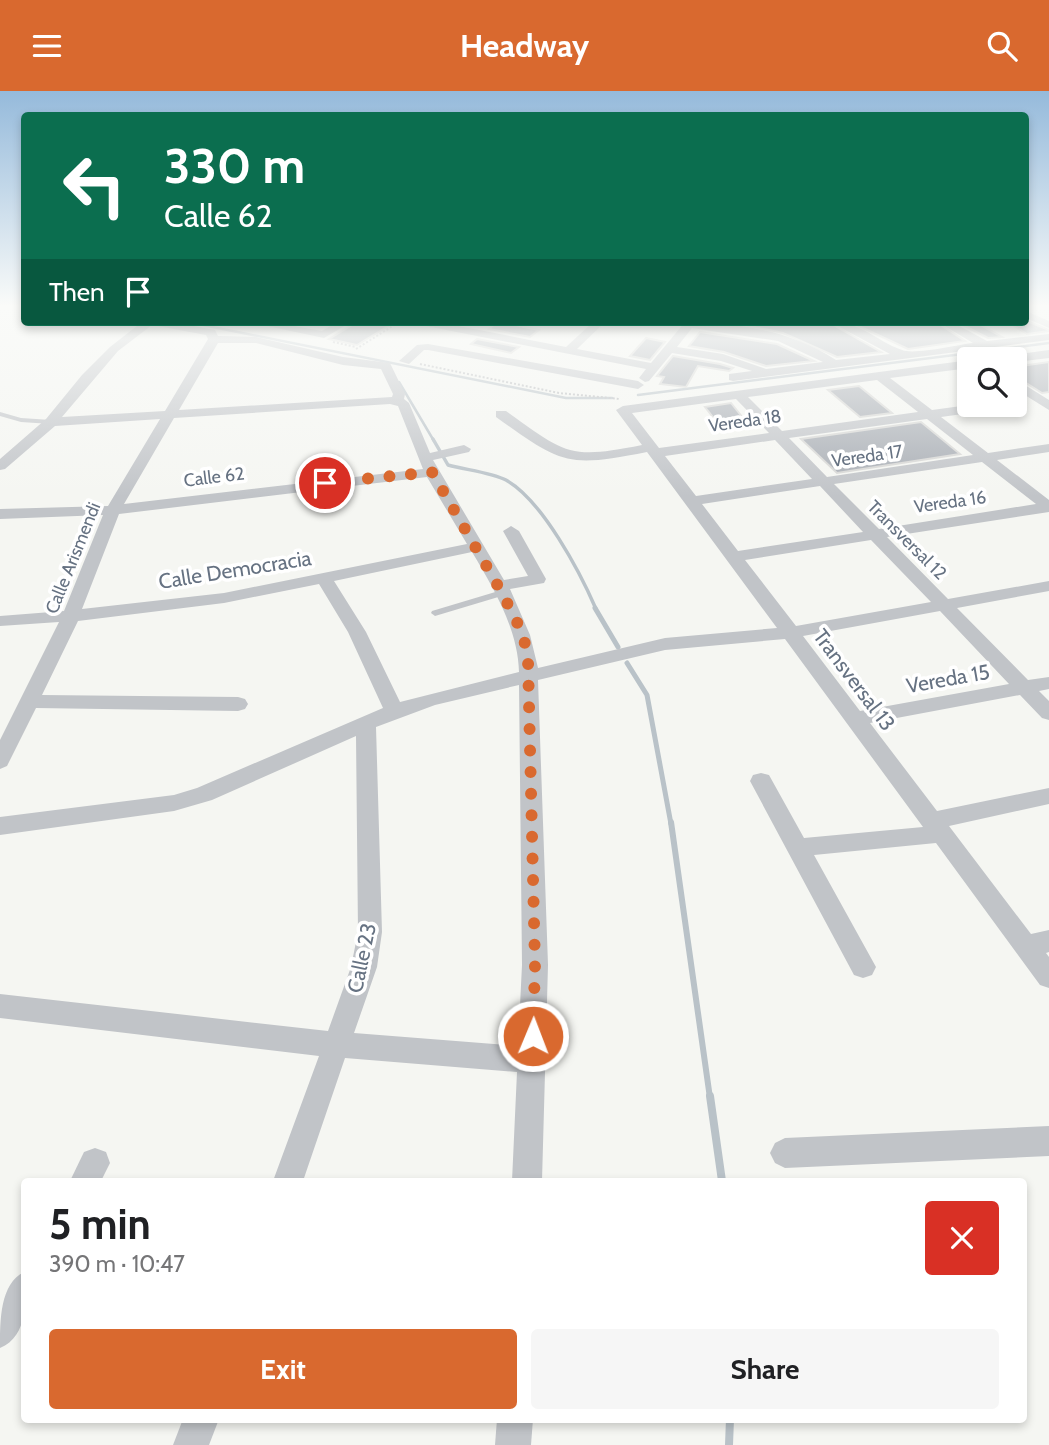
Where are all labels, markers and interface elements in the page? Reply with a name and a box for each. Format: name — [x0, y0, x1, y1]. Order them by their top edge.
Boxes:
text: Headway — [460, 26, 589, 65]
icon: menu — [28, 27, 66, 65]
icon: search — [983, 27, 1021, 65]
text: 330 m — [164, 136, 305, 195]
icon: left — [49, 140, 140, 231]
text: Calle 62 — [164, 196, 273, 235]
icon: arrive — [119, 273, 157, 311]
text: Then — [49, 276, 105, 308]
map controls — [957, 347, 1027, 417]
button: search — [957, 347, 1027, 417]
street label: Vereda 18 — [707, 405, 783, 437]
street label: Vereda 17 — [830, 440, 904, 472]
pin — [295, 453, 355, 513]
street label: Calle 62 — [182, 462, 246, 492]
icon: arrive — [306, 464, 344, 502]
street label: Vereda 16 — [913, 486, 987, 518]
street label: Transversal 12 — [863, 496, 951, 584]
street label: Calle Arismendi — [41, 499, 105, 617]
street label: Calle Democracia — [157, 545, 313, 594]
street label: Transversal 13 — [808, 624, 901, 735]
street label: Vereda 15 — [904, 659, 991, 698]
street label: Calle 23 — [342, 921, 381, 995]
position arrow — [496, 999, 570, 1073]
text: 5 min — [49, 1198, 151, 1250]
button: close — [925, 1201, 999, 1275]
text: 390 m · 10:47 — [49, 1250, 185, 1278]
button: Exit — [49, 1329, 517, 1409]
button: Share — [531, 1329, 999, 1409]

